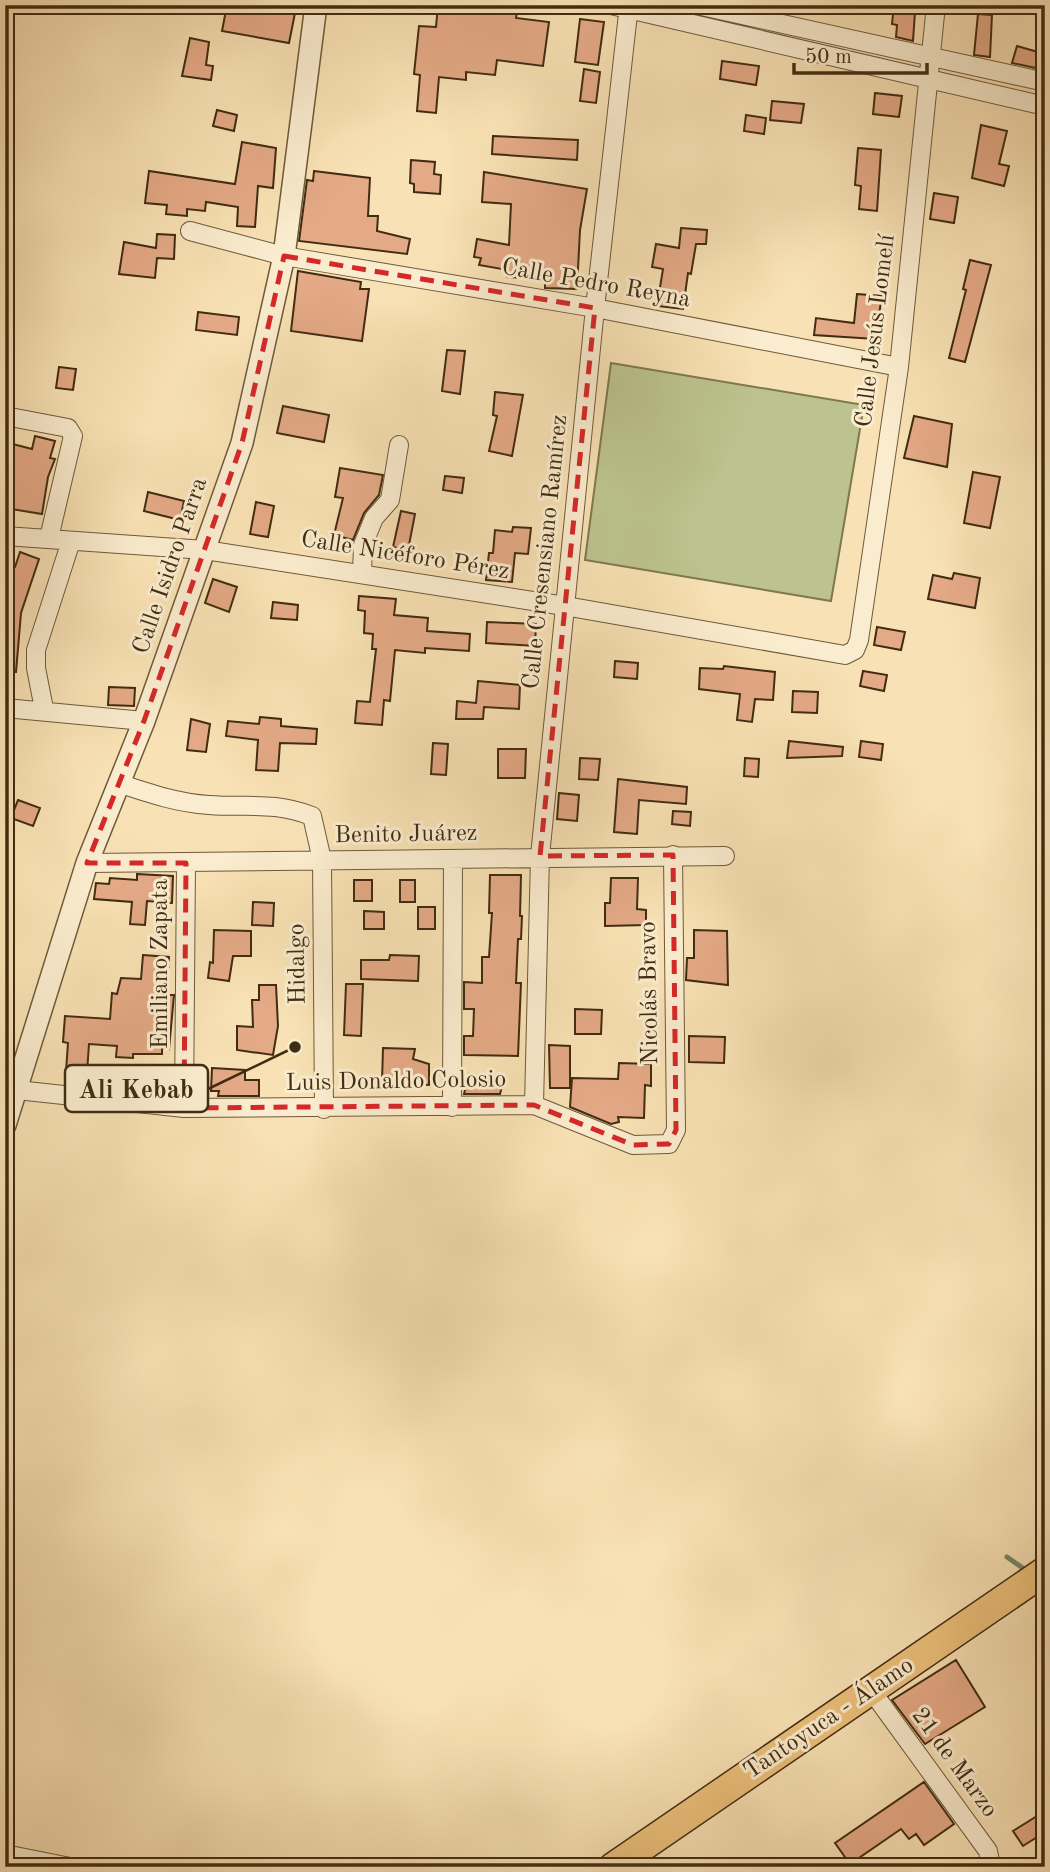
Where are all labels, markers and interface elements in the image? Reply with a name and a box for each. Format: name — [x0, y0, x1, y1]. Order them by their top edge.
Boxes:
scale bar — [794, 32, 928, 76]
text: 50 m — [805, 47, 852, 68]
street label: Calle Jesús Lomelí — [852, 233, 900, 429]
street label: Calle Pedro Reyna — [500, 256, 693, 312]
street label: Calle Cresensiano Ramírez — [520, 413, 572, 691]
street label: Calle Isidro Parra — [130, 475, 212, 657]
street label: Calle Nicéforo Pérez — [299, 528, 511, 584]
street label: Benito Juárez — [334, 822, 478, 848]
street label: Emiliano Zapata — [149, 879, 173, 1049]
street label: Nicolás Bravo — [637, 921, 663, 1065]
street label: Hidalgo — [285, 923, 311, 1005]
callout: Ali Kebab — [65, 1065, 208, 1112]
street label: Luis Donaldo Colosio — [285, 1068, 507, 1096]
text: Ali Kebab — [78, 1078, 194, 1104]
street label: Tantoyuca - Álamo — [738, 1650, 918, 1785]
street label: 21 de Marzo — [906, 1704, 1002, 1822]

